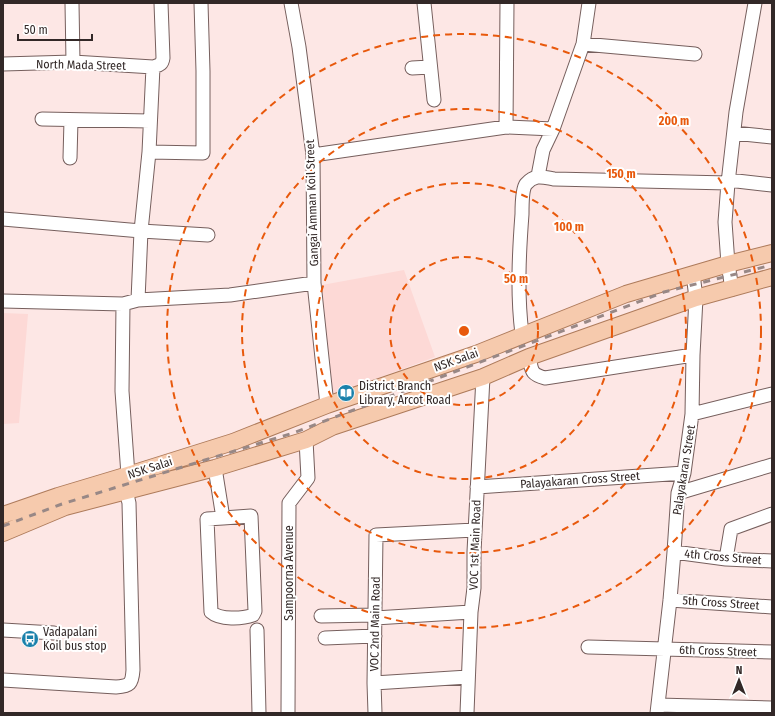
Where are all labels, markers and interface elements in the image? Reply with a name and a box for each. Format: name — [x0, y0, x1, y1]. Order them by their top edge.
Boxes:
scale bar — [18, 16, 92, 42]
text: 50 m — [24, 23, 48, 37]
street label: North Mada Street — [36, 57, 126, 73]
text: 200 m — [658, 114, 689, 128]
street label: Gangai Amman Koil Street — [303, 139, 321, 267]
text: 150 m — [606, 167, 636, 181]
text: 100 m — [554, 220, 584, 234]
text: 50 m — [504, 272, 528, 286]
centre of rings — [457, 324, 471, 338]
street label: NSK Salai — [432, 346, 480, 374]
place label: District Branch Library, Arcot Road — [359, 379, 451, 407]
library icon: District Branch Library, Arcot Road — [336, 383, 356, 403]
street label: Palayakaran Street — [670, 424, 698, 516]
street label: NSK Salai — [126, 454, 174, 482]
street label: Palayakaran Cross Street — [520, 469, 640, 491]
street label: VOC 1st Main Road — [466, 500, 484, 590]
street label: Sampoorna Avenue — [282, 525, 296, 621]
street label: 4th Cross Street — [684, 547, 762, 567]
street label: VOC 2nd Main Road — [367, 576, 383, 672]
street label: 5th Cross Street — [682, 593, 760, 613]
place label: Vadapalani Koil bus stop — [43, 625, 107, 653]
bus stop icon: Vadapalani Koil bus stop — [20, 629, 40, 649]
street label: 6th Cross Street — [679, 643, 757, 659]
north arrow — [719, 660, 759, 700]
text: N — [736, 664, 742, 677]

